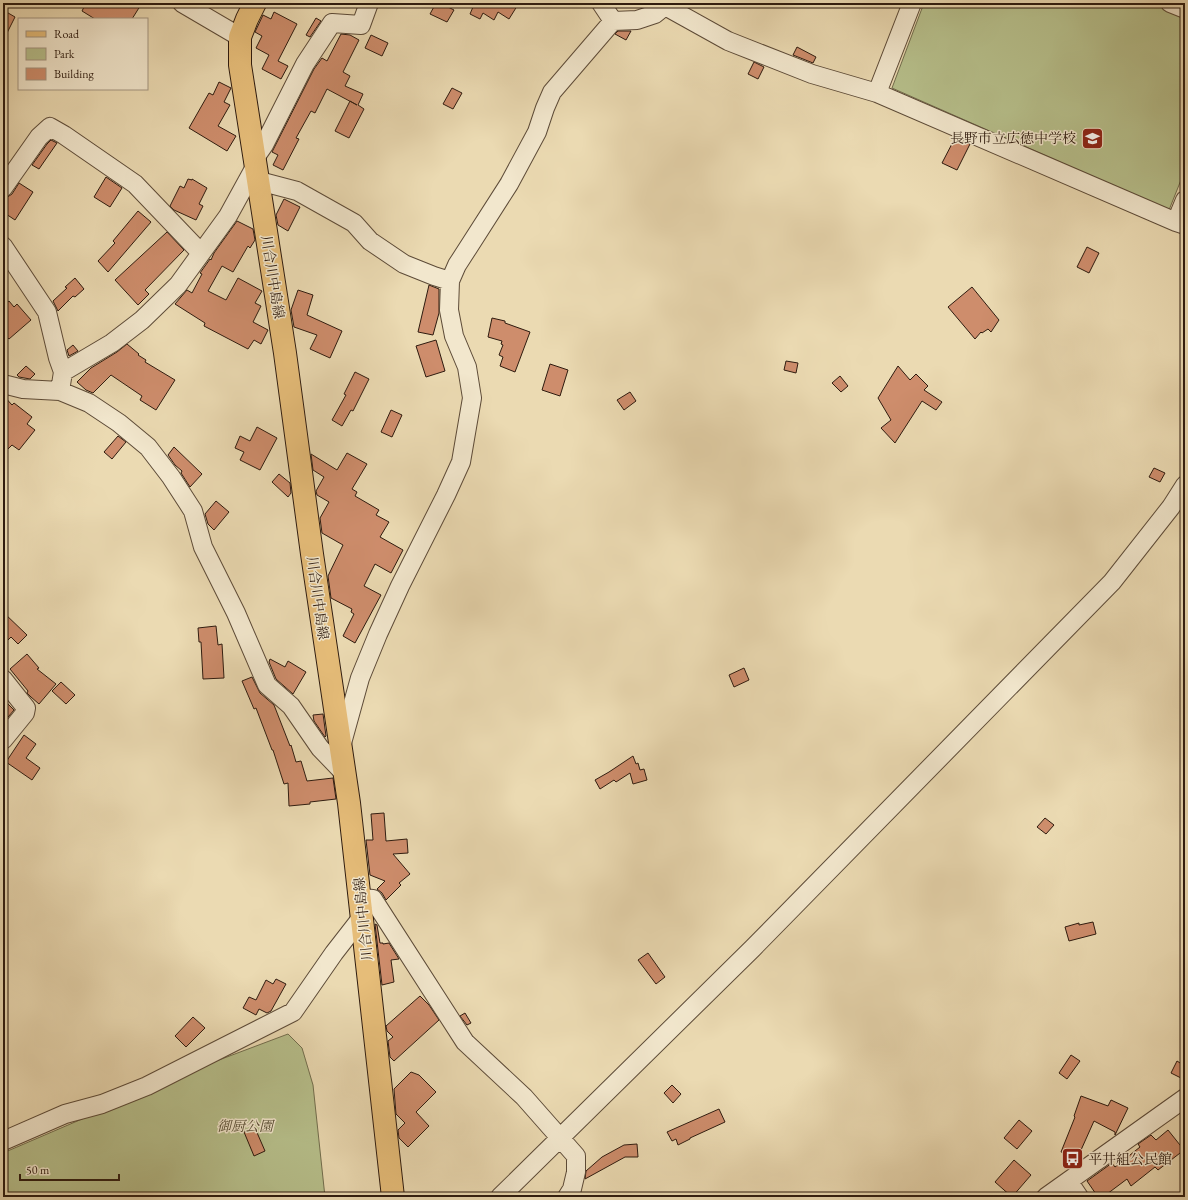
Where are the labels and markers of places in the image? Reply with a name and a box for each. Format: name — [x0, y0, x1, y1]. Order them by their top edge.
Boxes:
school or university icon: 長野市立広徳中学校 — [1079, 125, 1105, 151]
place label: 長野市立広徳中学校 — [950, 129, 1076, 147]
bus stop icon: 平井組公民館 — [1060, 1146, 1086, 1172]
place label: 平井組公民館 — [1088, 1150, 1172, 1168]

